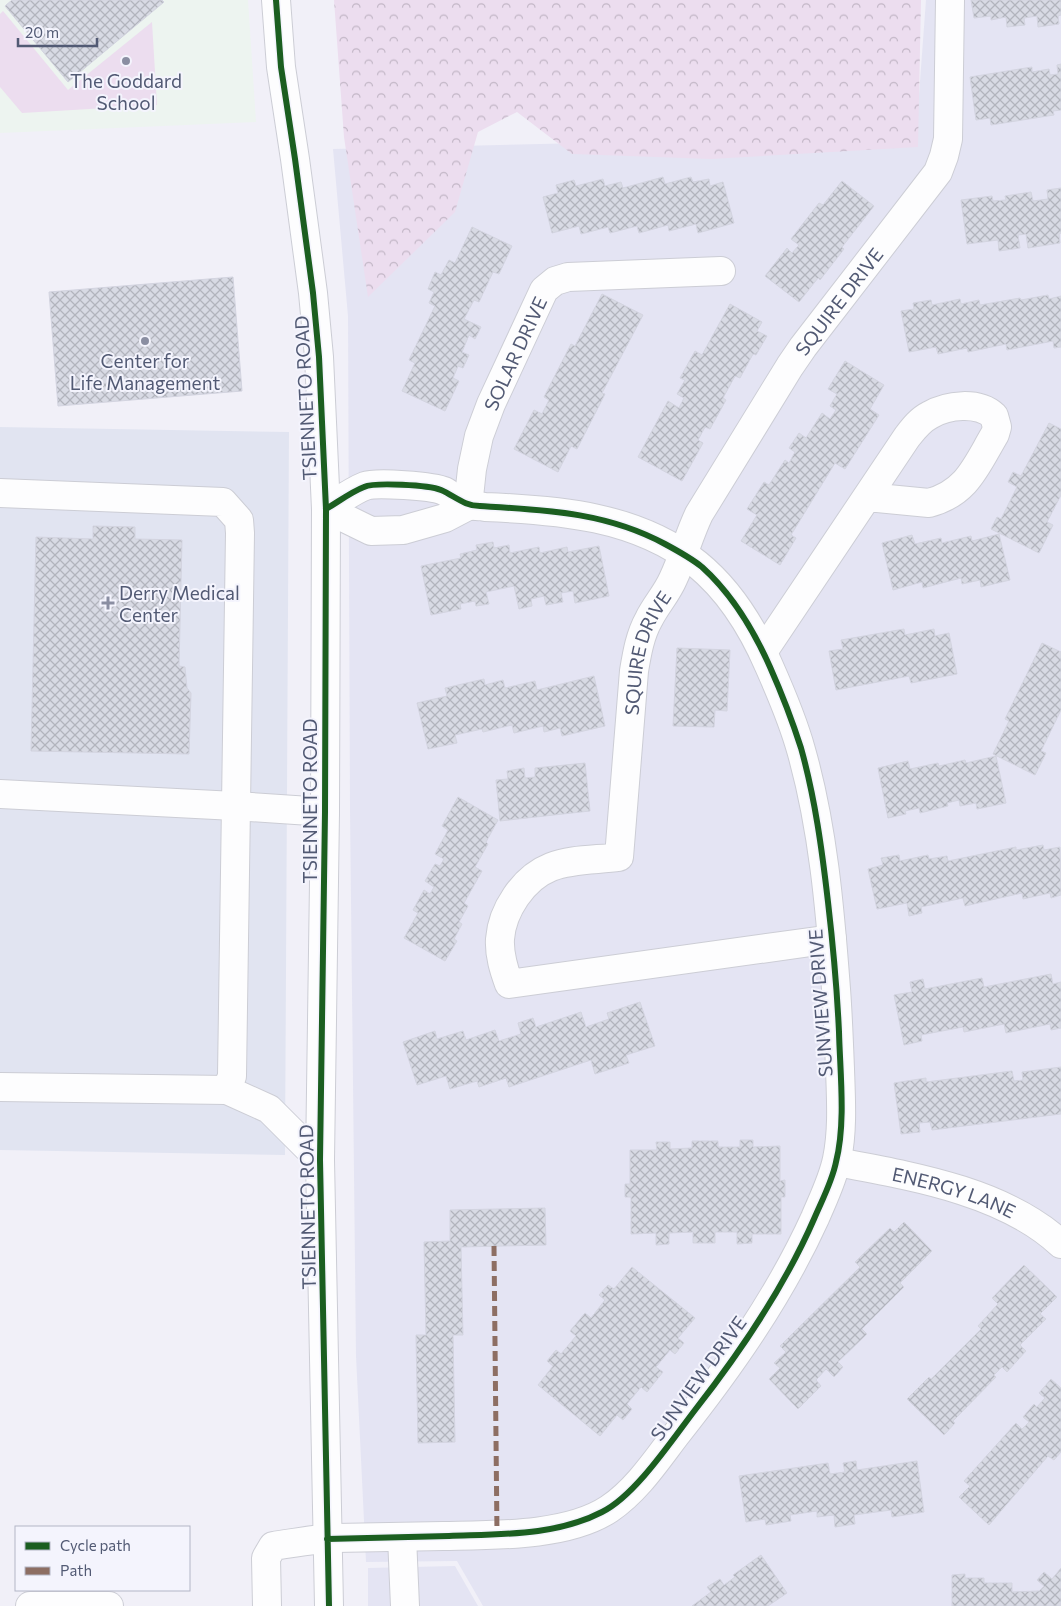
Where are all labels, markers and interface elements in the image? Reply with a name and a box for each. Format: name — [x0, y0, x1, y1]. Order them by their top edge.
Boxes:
scale bar — [18, 15, 96, 47]
text: 20 m — [25, 23, 59, 41]
marker: The Goddard School — [120, 55, 132, 67]
place label: The Goddard School — [70, 69, 182, 114]
street label: SQUIRE DRIVE — [790, 243, 887, 359]
street label: SOLAR DRIVE — [478, 293, 551, 414]
street label: TSIENNETO ROAD — [289, 315, 321, 481]
marker: Center for Life Management — [139, 335, 151, 347]
place label: Center for Life Management — [70, 349, 221, 394]
place label: Derry Medical Center — [119, 581, 240, 626]
street label: SQUIRE DRIVE — [619, 586, 675, 716]
marker: Derry Medical Center — [101, 596, 115, 610]
street label: TSIENNETO ROAD — [298, 718, 321, 884]
street label: SUNVIEW DRIVE — [803, 928, 837, 1078]
street label: TSIENNETO ROAD — [294, 1124, 320, 1290]
street label: ENERGY LANE — [890, 1161, 1020, 1222]
street label: SUNVIEW DRIVE — [645, 1311, 751, 1445]
legend — [15, 1526, 190, 1591]
text: Cycle path — [60, 1536, 131, 1554]
text: Path — [60, 1561, 92, 1579]

